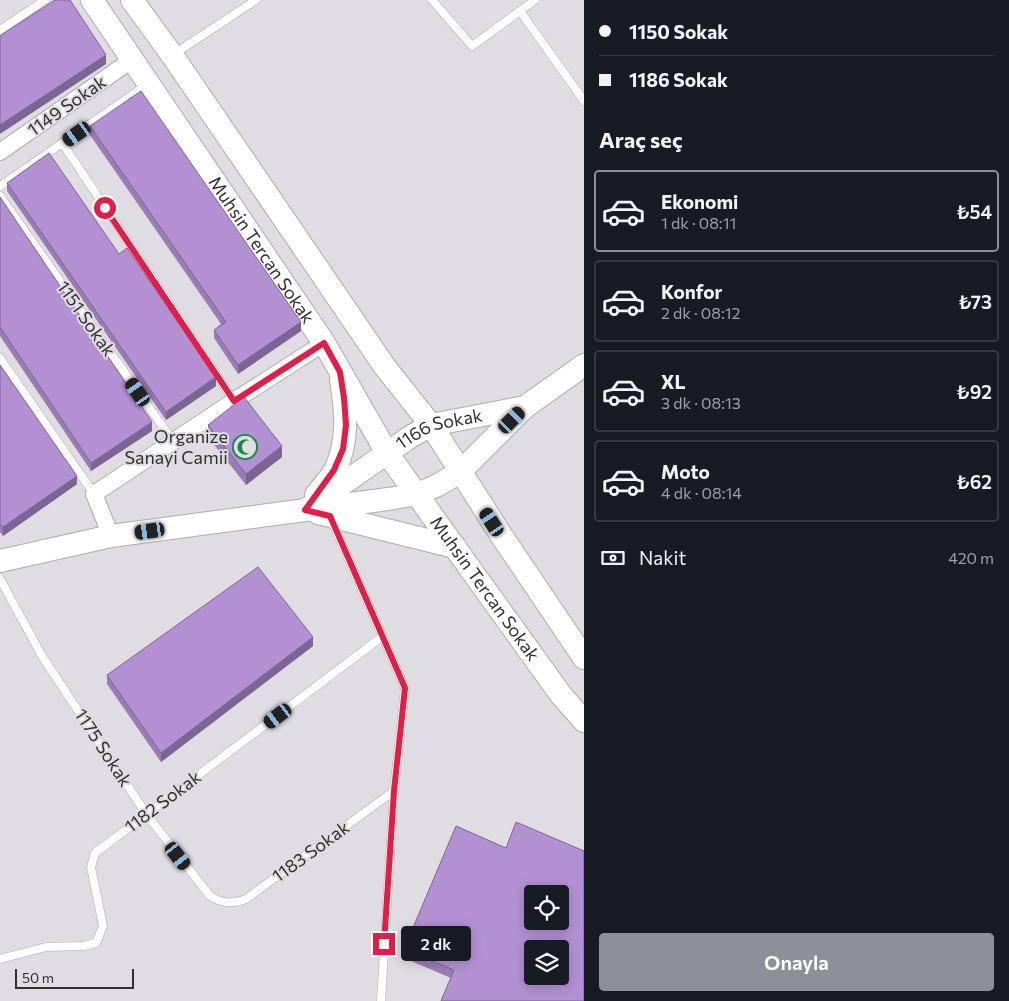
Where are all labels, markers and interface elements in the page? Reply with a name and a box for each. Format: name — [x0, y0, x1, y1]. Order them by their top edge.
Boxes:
text: 1150 Sokak — [629, 20, 728, 43]
text: 1186 Sokak — [629, 68, 728, 91]
street label: 1149 Sokak — [23, 70, 110, 140]
car — [60, 119, 93, 149]
text: Araç seç — [599, 126, 683, 153]
street label: Muhsin Tercan Sokak — [204, 172, 320, 328]
icon: car — [601, 189, 646, 234]
text: Ekonomi — [661, 190, 738, 213]
route start — [94, 197, 116, 219]
text: ₺54 — [956, 200, 992, 223]
text: 1 dk · 08:11 — [661, 213, 736, 232]
street label: 1151 Sokak — [53, 276, 121, 361]
icon: car — [601, 279, 646, 324]
text: Konfor — [661, 280, 722, 303]
text: ₺73 — [958, 290, 992, 313]
text: 2 dk · 08:12 — [661, 303, 740, 322]
icon: car — [601, 369, 646, 414]
text: XL — [661, 370, 686, 393]
car — [123, 375, 152, 409]
text: ₺92 — [956, 380, 992, 403]
text: 3 dk · 08:13 — [661, 393, 741, 412]
street label: 1166 Sokak — [391, 403, 484, 454]
car — [496, 404, 527, 436]
place label: Organize Sanayi Camii — [124, 425, 228, 468]
mosque icon: Organize Sanayi Camii — [232, 434, 258, 460]
icon: car — [601, 459, 646, 504]
text: Moto — [661, 460, 710, 483]
text: ₺62 — [956, 470, 992, 493]
text: 4 dk · 08:14 — [661, 483, 742, 502]
car — [477, 505, 506, 539]
street label: Muhsin Tercan Sokak — [426, 511, 545, 665]
car — [134, 521, 165, 541]
icon: cash — [599, 544, 627, 572]
text: Nakit — [639, 546, 686, 569]
text: 420 m — [948, 548, 994, 567]
car — [261, 701, 294, 731]
street label: 1175 Sokak — [70, 704, 137, 791]
street label: 1182 Sokak — [120, 765, 205, 837]
street label: 1183 Sokak — [267, 816, 354, 887]
car — [162, 840, 193, 872]
map controls — [524, 885, 569, 985]
button: locate — [524, 885, 569, 930]
callout: 2 dk — [402, 926, 472, 962]
route end — [373, 933, 395, 955]
button: Onayla — [599, 933, 994, 991]
text: 2 dk — [421, 934, 451, 953]
button: layers — [524, 940, 569, 985]
scale bar — [15, 966, 134, 989]
text: 50 m — [22, 969, 54, 986]

